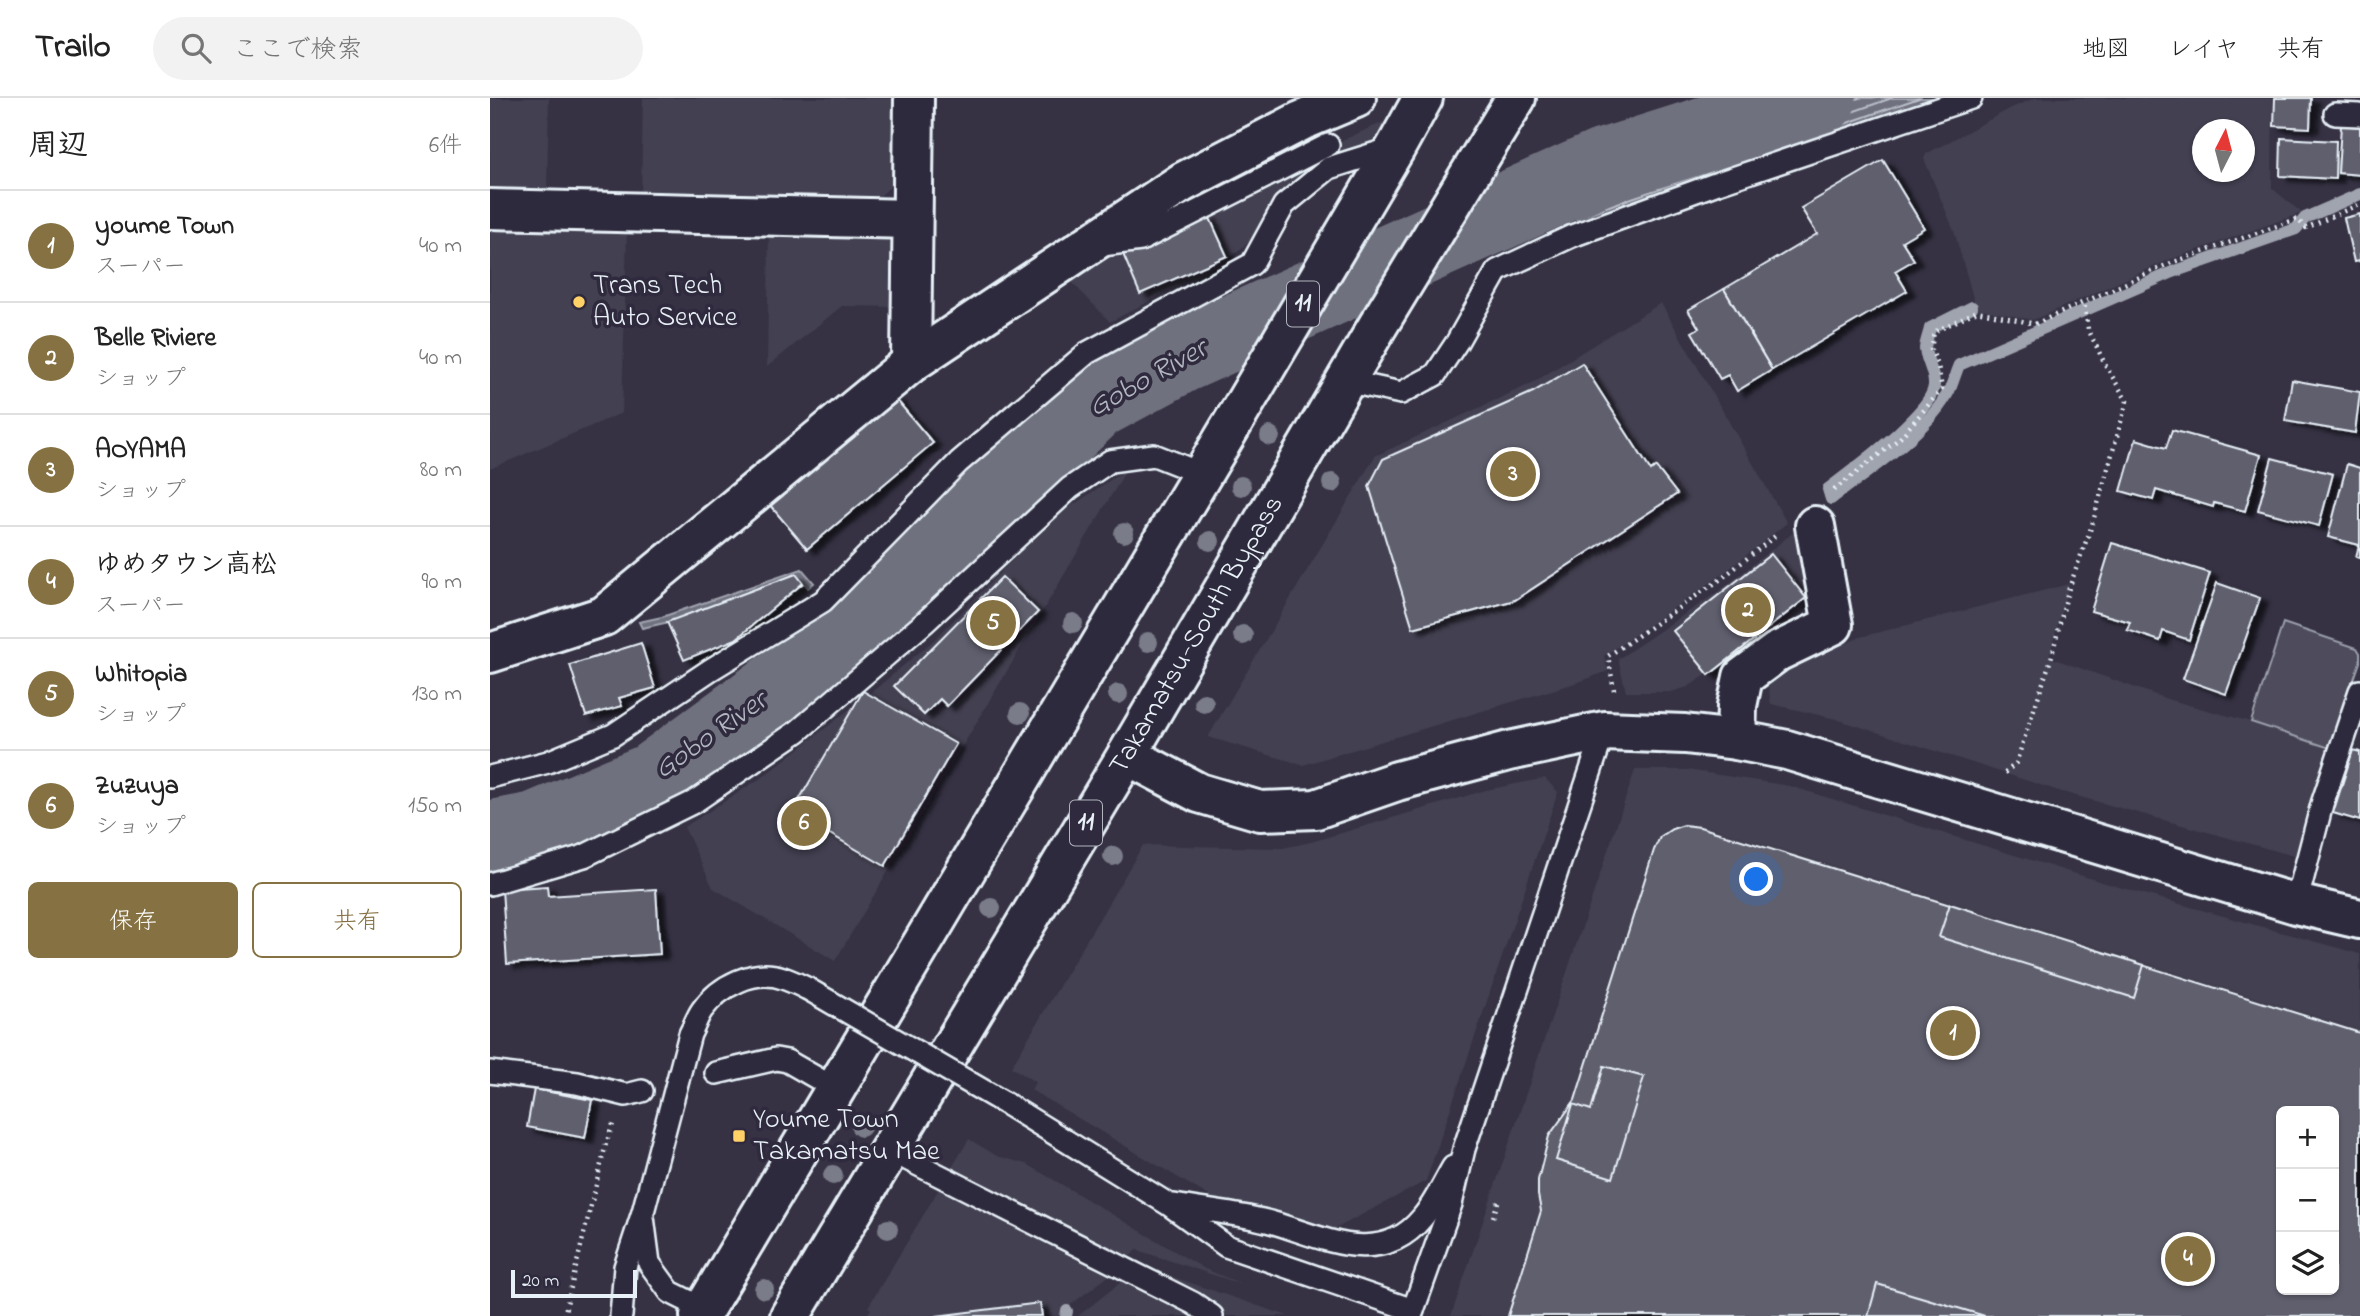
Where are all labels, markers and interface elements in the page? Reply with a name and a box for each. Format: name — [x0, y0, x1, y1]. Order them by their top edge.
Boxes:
search box — [153, 17, 643, 80]
text: Trailo — [35, 24, 111, 72]
icon: search — [177, 29, 215, 67]
text: ここで検索 — [233, 32, 363, 70]
text: 地図 — [2082, 33, 2130, 68]
text: レイヤ — [2168, 33, 2239, 68]
text: 共有 — [2277, 33, 2325, 68]
north arrow — [2192, 119, 2255, 182]
text: 周辺 — [28, 125, 88, 169]
text: 6件 — [429, 130, 462, 163]
text: youme Town — [95, 208, 234, 246]
text: 1 — [47, 230, 55, 263]
text: 40 m — [419, 230, 462, 263]
text: スーパー — [95, 251, 186, 284]
place label: Trans Tech Auto Service — [593, 266, 738, 339]
road number: 11 — [1287, 281, 1319, 326]
marker: Trans Tech Auto Service — [571, 294, 587, 310]
text: Belle Riviere — [95, 320, 216, 358]
water label: Gobo River — [1081, 327, 1219, 430]
text: 2 — [45, 342, 57, 375]
text: 40 m — [419, 342, 462, 375]
text: ショップ — [95, 363, 186, 396]
text: AOYAMA — [95, 432, 186, 470]
pin: 3 — [1490, 448, 1536, 500]
text: 3 — [46, 454, 56, 487]
text: 80 m — [420, 454, 462, 487]
text: ショップ — [95, 475, 186, 508]
street label: Takamatsu-South Bypass — [1099, 488, 1295, 783]
text: ゆめタウン高松 — [95, 547, 277, 585]
text: 4 — [46, 566, 56, 599]
text: 90 m — [422, 566, 462, 599]
pin: 2 — [1725, 584, 1771, 636]
text: スーパー — [95, 590, 186, 623]
pin: 5 — [970, 597, 1016, 649]
text: Whitopia — [95, 656, 187, 694]
text: 5 — [44, 678, 58, 711]
text: 130 m — [412, 678, 462, 711]
water label: Gobo River — [645, 679, 780, 791]
text: ショップ — [95, 699, 186, 732]
text: Zuzuya — [95, 768, 179, 806]
text: 6 — [46, 790, 56, 823]
text: 150 m — [408, 790, 462, 823]
pin: 6 — [781, 797, 827, 849]
road number: 11 — [1070, 800, 1102, 846]
text: ショップ — [95, 811, 186, 844]
your location — [1739, 862, 1773, 896]
button: 保存 — [28, 882, 238, 958]
button: 共有 — [252, 882, 462, 958]
pin: 1 — [1930, 1007, 1976, 1059]
place label: Youme Town Takamatsu Mae — [753, 1100, 940, 1173]
map controls — [2276, 1106, 2339, 1295]
button: + — [2276, 1106, 2339, 1169]
marker: Youme Town Takamatsu Mae — [731, 1128, 747, 1144]
button: − — [2276, 1169, 2339, 1232]
button: layers — [2276, 1232, 2339, 1295]
pin: 4 — [2165, 1233, 2211, 1285]
scale bar — [511, 1267, 637, 1299]
text: 20 m — [522, 1268, 559, 1295]

